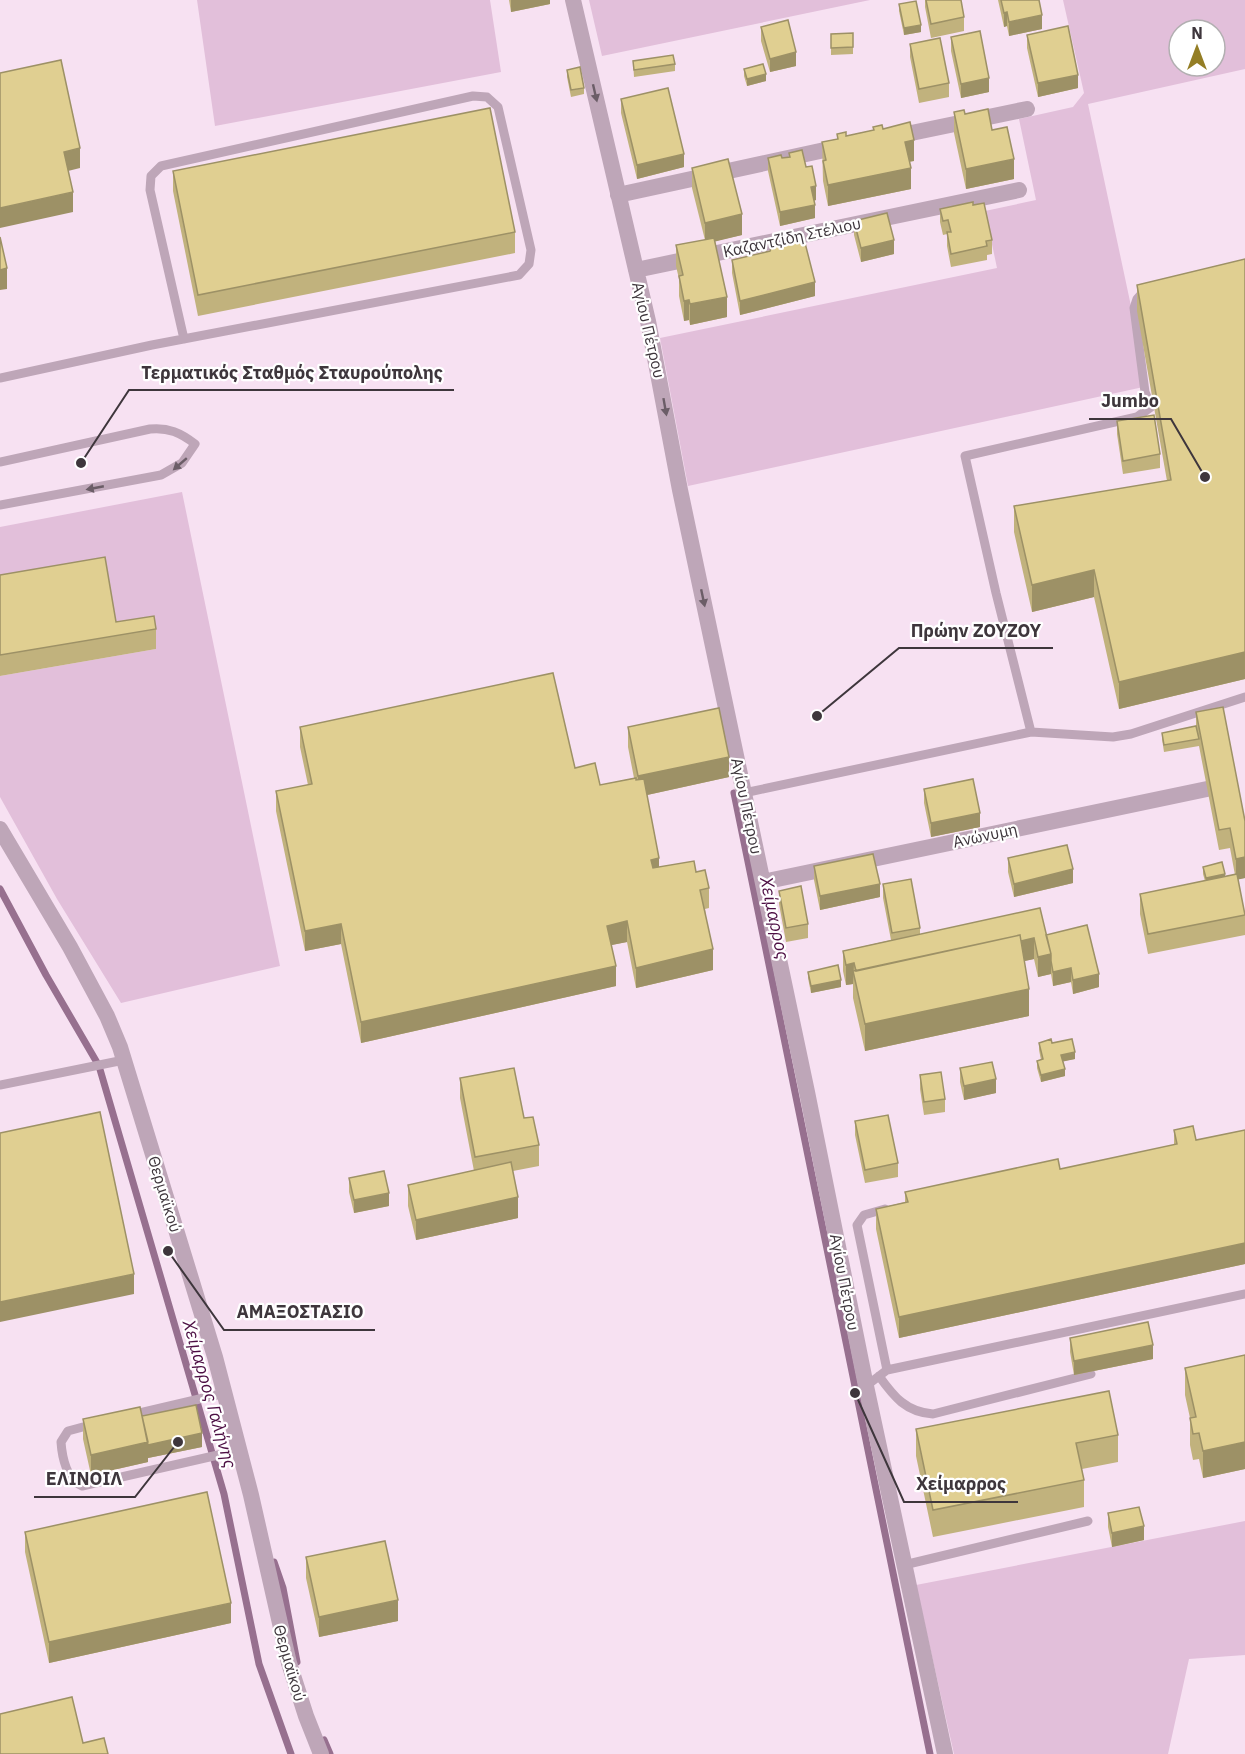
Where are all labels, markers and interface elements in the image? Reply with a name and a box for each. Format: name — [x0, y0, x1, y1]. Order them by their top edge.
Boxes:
north arrow — [1167, 18, 1227, 78]
text: N — [1191, 23, 1203, 43]
one-way arrow — [590, 84, 600, 103]
street label: Καζαντζίδη Στέλιου — [721, 213, 863, 261]
street label: Αγίου Πέτρου — [628, 280, 670, 380]
callout: Τερματικός Σταθμός Σταυρούπολης — [129, 354, 454, 390]
text: Τερματικός Σταθμός Σταυρούπολης — [141, 361, 443, 384]
callout: Jumbo — [1089, 383, 1171, 419]
text: Jumbo — [1101, 389, 1159, 412]
one-way arrow — [661, 397, 670, 416]
one-way arrow — [173, 457, 188, 470]
one-way arrow — [85, 483, 104, 492]
one-way arrow — [699, 589, 708, 608]
callout: Πρώην ΖΟΥΖΟΥ — [899, 612, 1053, 648]
text: Πρώην ΖΟΥΖΟΥ — [911, 619, 1041, 642]
street label: Αγίου Πέτρου — [727, 756, 767, 856]
street label: Ανώνυμη — [951, 818, 1019, 852]
water label: Χείμαρρος — [755, 873, 795, 962]
street label: Θερμαϊκού — [144, 1153, 186, 1235]
street label: Αγίου Πέτρου — [826, 1232, 864, 1332]
callout: ΑΜΑΞΟΣΤΑΣΙΟ — [224, 1294, 375, 1330]
text: ΑΜΑΞΟΣΤΑΣΙΟ — [236, 1300, 364, 1323]
water label: Χείμαρρος Γαλήνης — [178, 1316, 242, 1471]
callout: ΕΛΙΝΟΙΛ — [34, 1461, 135, 1497]
callout: Χείμαρρος — [904, 1466, 1018, 1502]
text: ΕΛΙΝΟΙΛ — [46, 1467, 122, 1490]
text: Χείμαρρος — [916, 1472, 1006, 1495]
street label: Θερμαϊκού — [270, 1622, 310, 1704]

